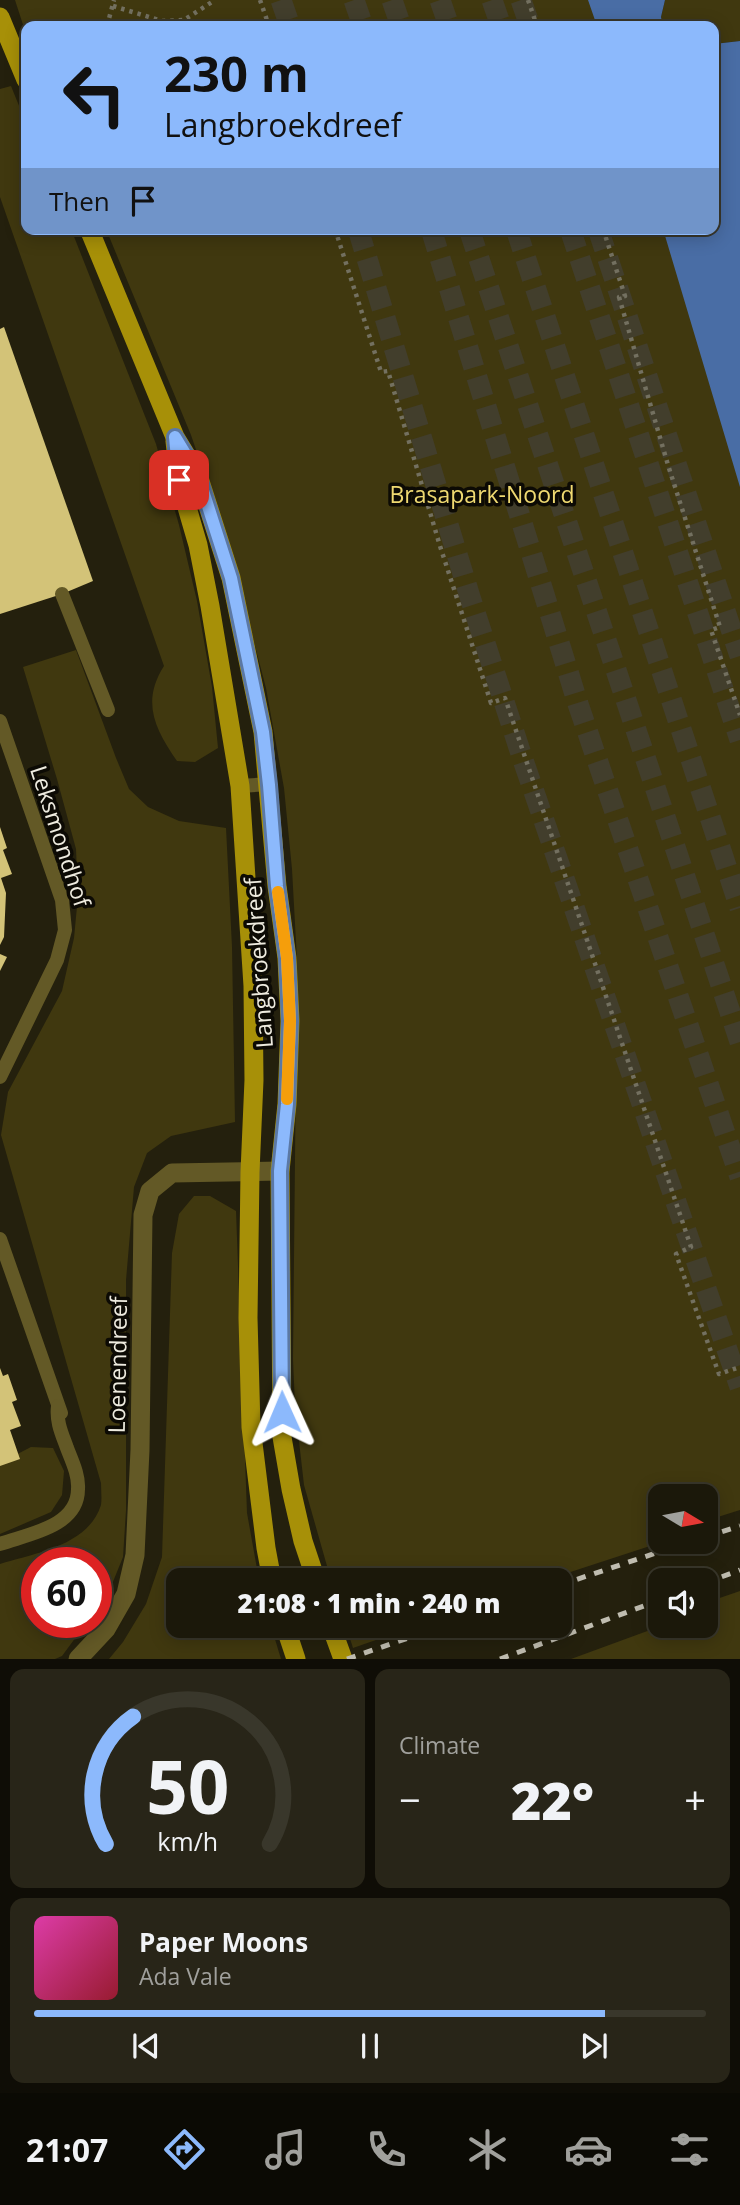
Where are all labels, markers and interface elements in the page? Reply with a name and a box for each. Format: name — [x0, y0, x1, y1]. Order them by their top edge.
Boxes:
text: 230 m — [164, 40, 309, 106]
icon: left — [49, 49, 140, 140]
text: Langbroekdreef — [164, 103, 402, 146]
icon: arrive — [124, 182, 162, 220]
text: Then — [49, 183, 110, 219]
pin — [149, 450, 209, 510]
icon: arrive — [160, 461, 198, 499]
park label: Brasapark-Noord — [390, 478, 574, 510]
street label: Leksmondhof — [23, 761, 99, 912]
street label: Langbroekdreef — [236, 875, 280, 1049]
street label: Loenendreef — [100, 1295, 134, 1434]
position arrow — [245, 1375, 319, 1449]
north arrow — [648, 1484, 718, 1554]
map controls — [648, 1484, 718, 1638]
speed limit sign: 60 — [21, 1547, 112, 1638]
button: sound — [648, 1568, 718, 1638]
text: 21:08 · 1 min · 240 m — [238, 1585, 500, 1621]
text: Climate — [399, 1729, 480, 1761]
text: 50 — [146, 1737, 229, 1836]
text: 22° — [511, 1764, 594, 1835]
text: − — [399, 1773, 421, 1825]
text: + — [684, 1773, 706, 1825]
text: km/h — [157, 1824, 218, 1858]
text: Paper Moons — [139, 1924, 308, 1960]
text: Ada Vale — [139, 1960, 232, 1992]
icon: previous — [127, 2027, 165, 2065]
icon: pause — [351, 2027, 389, 2065]
icon: next — [575, 2027, 613, 2065]
icon: directions — [160, 2125, 209, 2174]
icon: music — [261, 2125, 310, 2174]
icon: phone — [362, 2125, 411, 2174]
icon: climate — [463, 2125, 512, 2174]
icon: car — [564, 2125, 613, 2174]
icon: filters — [665, 2125, 714, 2174]
text: 21:07 — [26, 2128, 108, 2171]

